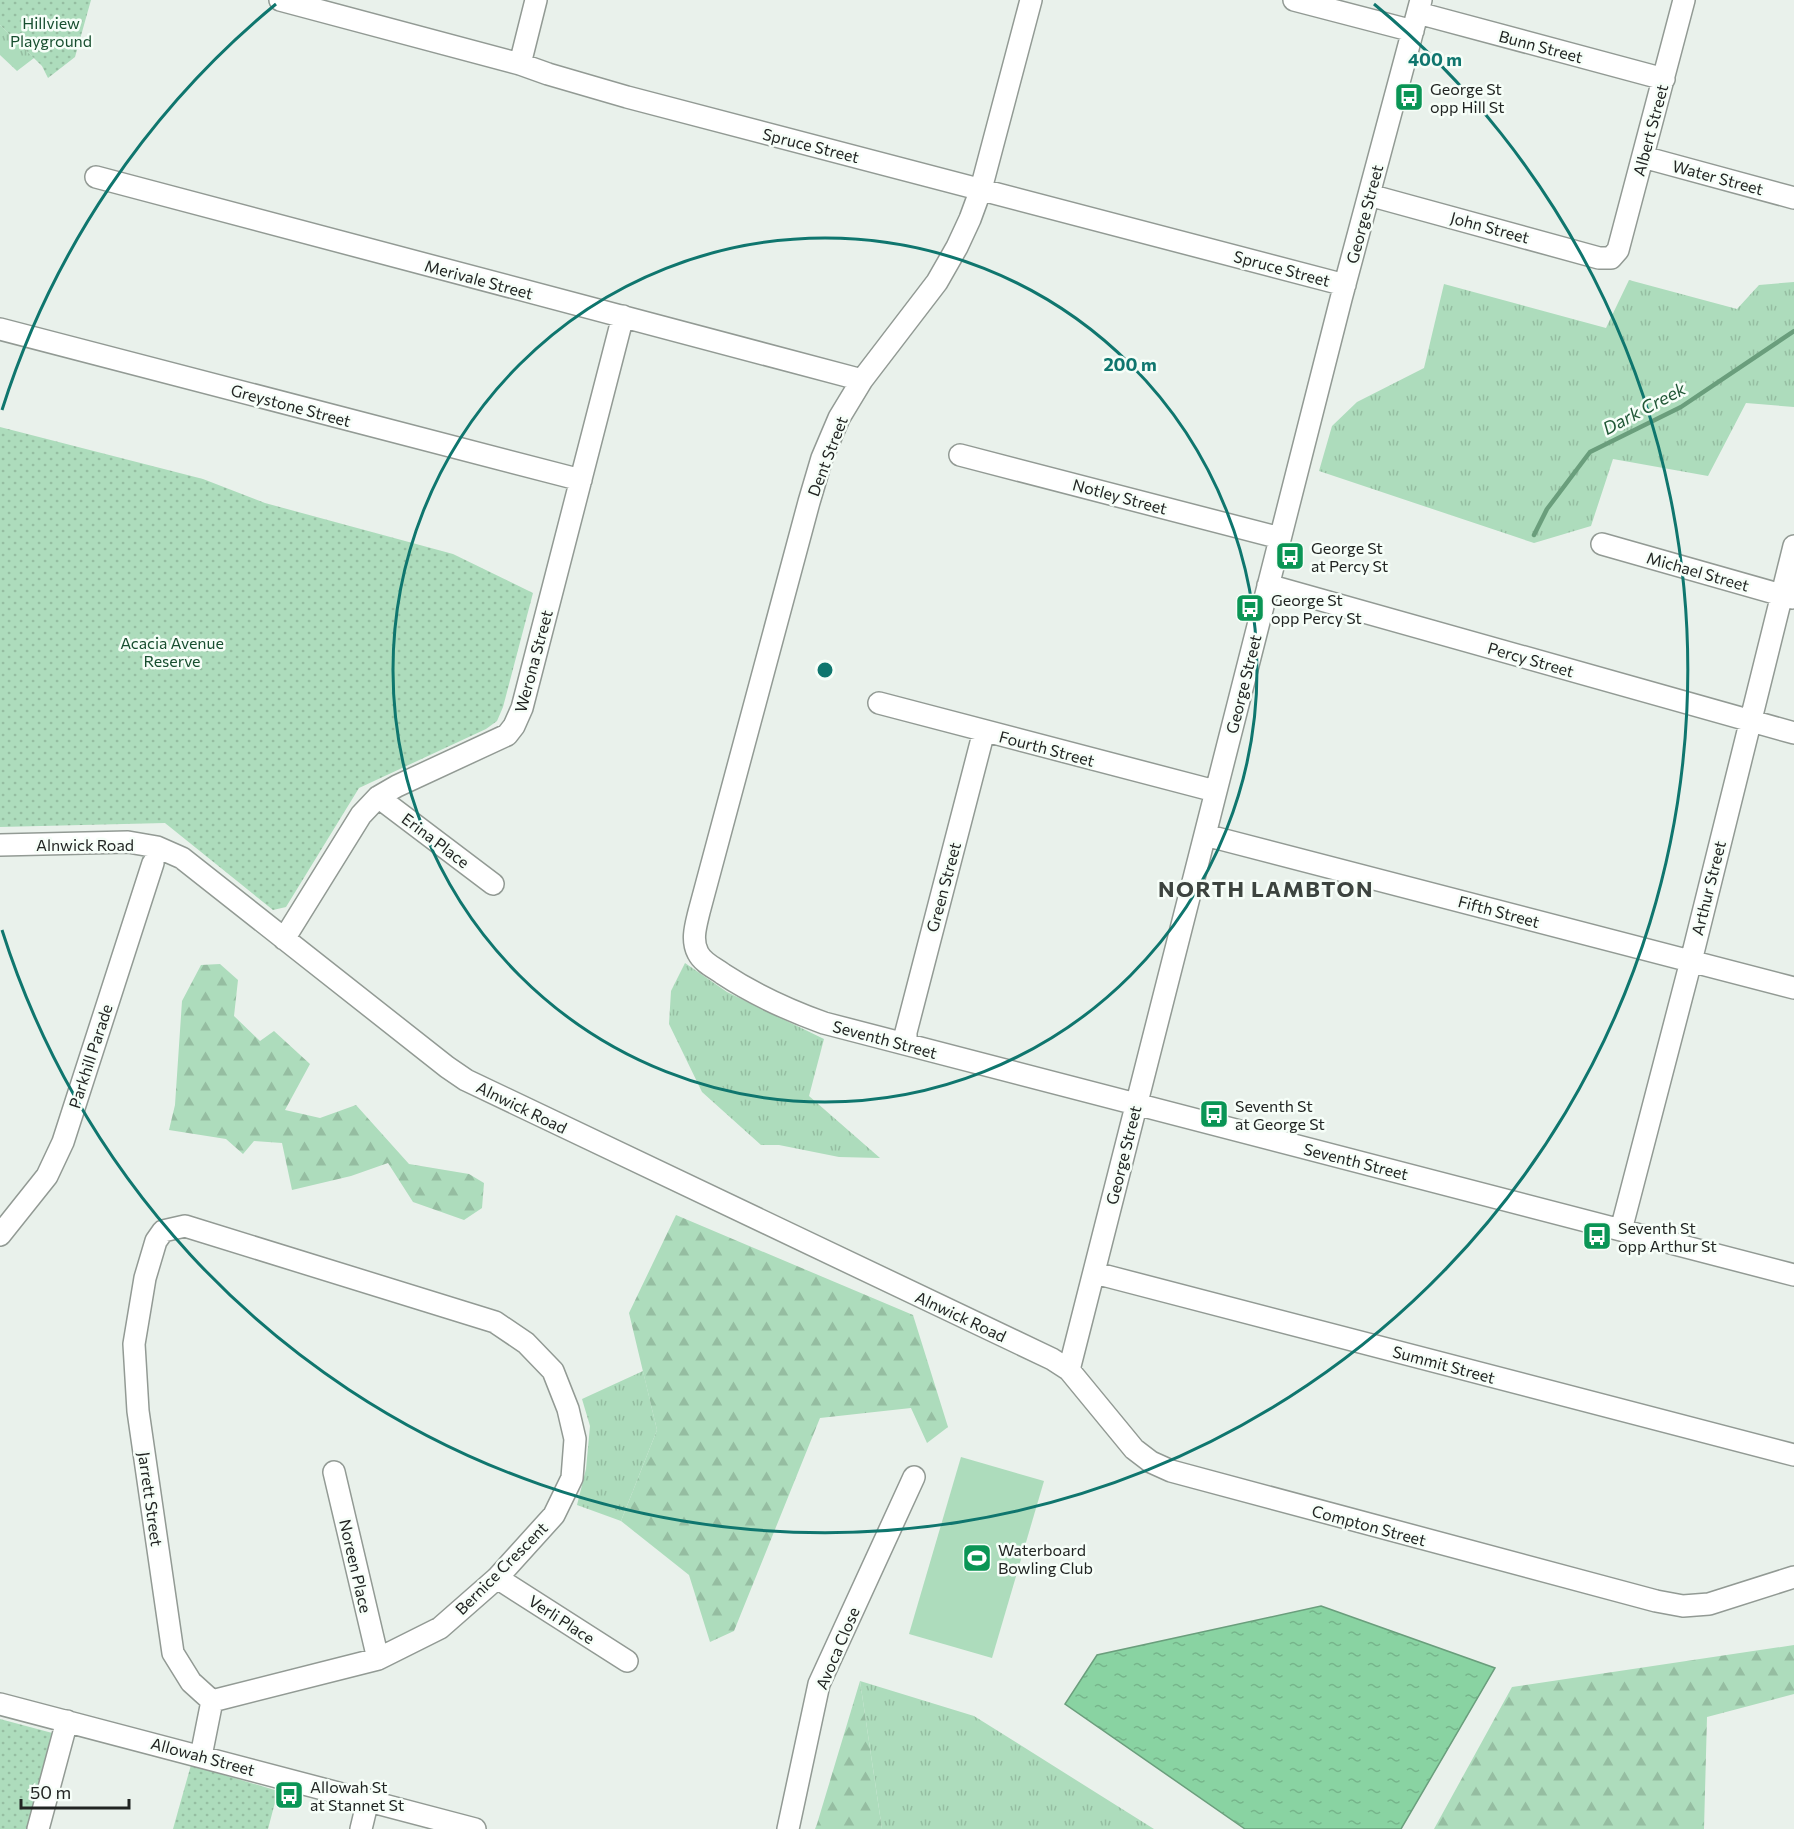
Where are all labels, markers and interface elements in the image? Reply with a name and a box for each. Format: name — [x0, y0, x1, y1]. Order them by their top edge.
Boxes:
park label: Hillview Playground — [10, 13, 92, 50]
street label: Bunn Street — [1497, 26, 1585, 66]
text: 400 m — [1408, 48, 1462, 70]
place label: George St opp Hill St — [1430, 79, 1505, 116]
bus stop icon: George St opp Hill St — [1393, 81, 1425, 113]
street label: Albert Street — [1629, 82, 1671, 178]
street label: Spruce Street — [761, 124, 862, 166]
street label: Water Street — [1670, 156, 1766, 198]
street label: George Street — [1342, 162, 1386, 265]
street label: John Street — [1448, 207, 1532, 247]
street label: Spruce Street — [1232, 246, 1333, 290]
street label: Merivale Street — [423, 255, 536, 303]
text: 200 m — [1103, 353, 1157, 375]
water label: Dark Creek — [1599, 376, 1690, 439]
street label: Greystone Street — [229, 380, 353, 430]
street label: Dent Street — [803, 413, 851, 499]
street label: Notley Street — [1071, 474, 1170, 518]
place label: George St at Percy St — [1311, 538, 1389, 575]
bus stop icon: George St at Percy St — [1274, 540, 1306, 572]
street label: Michael Street — [1645, 547, 1752, 595]
place label: George St opp Percy St — [1271, 590, 1362, 627]
bus stop icon: George St opp Percy St — [1234, 592, 1266, 624]
street label: Werona Street — [510, 607, 556, 714]
street label: George Street — [1222, 632, 1265, 735]
park label: Acacia Avenue Reserve — [120, 633, 224, 670]
street label: Percy Street — [1486, 638, 1577, 680]
centre of rings — [815, 660, 835, 680]
street label: Fourth Street — [997, 726, 1097, 770]
street label: Erina Place — [399, 809, 473, 871]
street label: Alnwick Road — [36, 835, 134, 854]
street label: Arthur Street — [1687, 838, 1729, 937]
street label: Green Street — [922, 840, 964, 934]
district label: NORTH LAMBTON — [1158, 875, 1374, 902]
street label: Fifth Street — [1456, 891, 1542, 931]
street label: Parkhill Parade — [64, 1001, 116, 1111]
street label: Seventh Street — [831, 1016, 940, 1062]
street label: Alnwick Road — [474, 1077, 570, 1137]
place label: Seventh St at George St — [1235, 1096, 1325, 1133]
bus stop icon: Seventh St at George St — [1198, 1098, 1230, 1130]
street label: George Street — [1102, 1103, 1145, 1206]
street label: Seventh Street — [1302, 1139, 1411, 1183]
place label: Seventh St opp Arthur St — [1618, 1218, 1717, 1255]
bus stop icon: Seventh St opp Arthur St — [1581, 1220, 1613, 1252]
street label: Alnwick Road — [913, 1287, 1009, 1345]
street label: Summit Street — [1391, 1341, 1498, 1387]
street label: Jarrett Street — [135, 1451, 167, 1548]
street label: Compton Street — [1310, 1501, 1429, 1549]
street label: Noreen Place — [336, 1517, 376, 1615]
street label: Bernice Crescent — [451, 1518, 551, 1618]
place label: Waterboard Bowling Club — [998, 1540, 1093, 1577]
sports icon: Waterboard Bowling Club — [961, 1542, 993, 1574]
street label: Verli Place — [525, 1591, 599, 1647]
street label: Avoca Close — [811, 1604, 863, 1692]
street label: Allowah Street — [149, 1733, 258, 1779]
scale bar — [21, 1772, 129, 1810]
place label: Allowah St at Stannet St — [310, 1777, 405, 1814]
bus stop icon: Allowah St at Stannet St — [273, 1779, 305, 1811]
text: 50 m — [30, 1781, 71, 1803]

